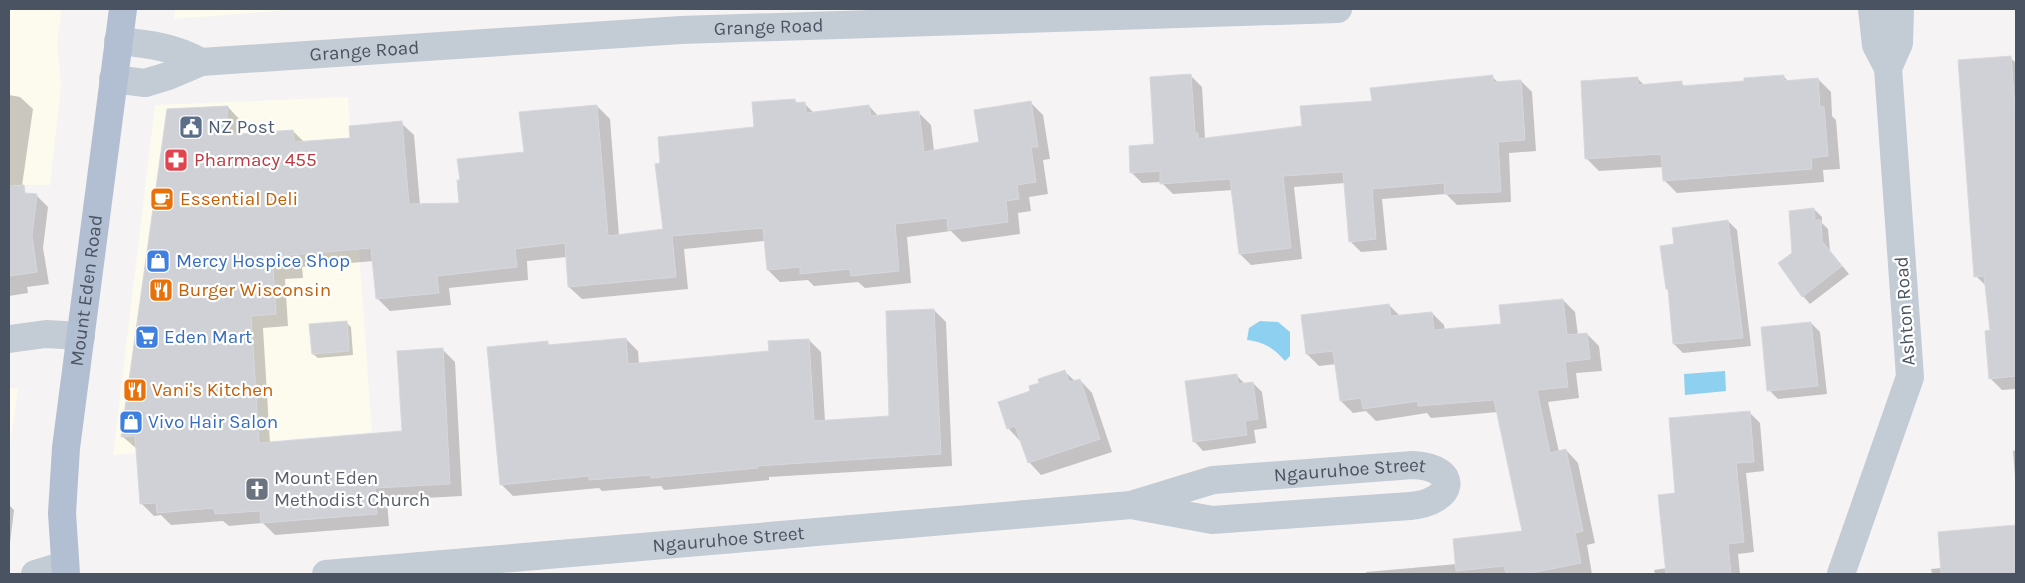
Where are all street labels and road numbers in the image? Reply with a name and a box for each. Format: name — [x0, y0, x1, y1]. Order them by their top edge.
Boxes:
street label: Grange Road — [714, 14, 824, 40]
street label: Grange Road — [309, 36, 420, 66]
street label: Mount Eden Road — [66, 213, 107, 368]
street label: Ashton Road — [1890, 256, 1920, 366]
street label: Ngauruhoe Street — [1273, 454, 1428, 486]
street label: Ngauruhoe Street — [652, 522, 805, 557]

